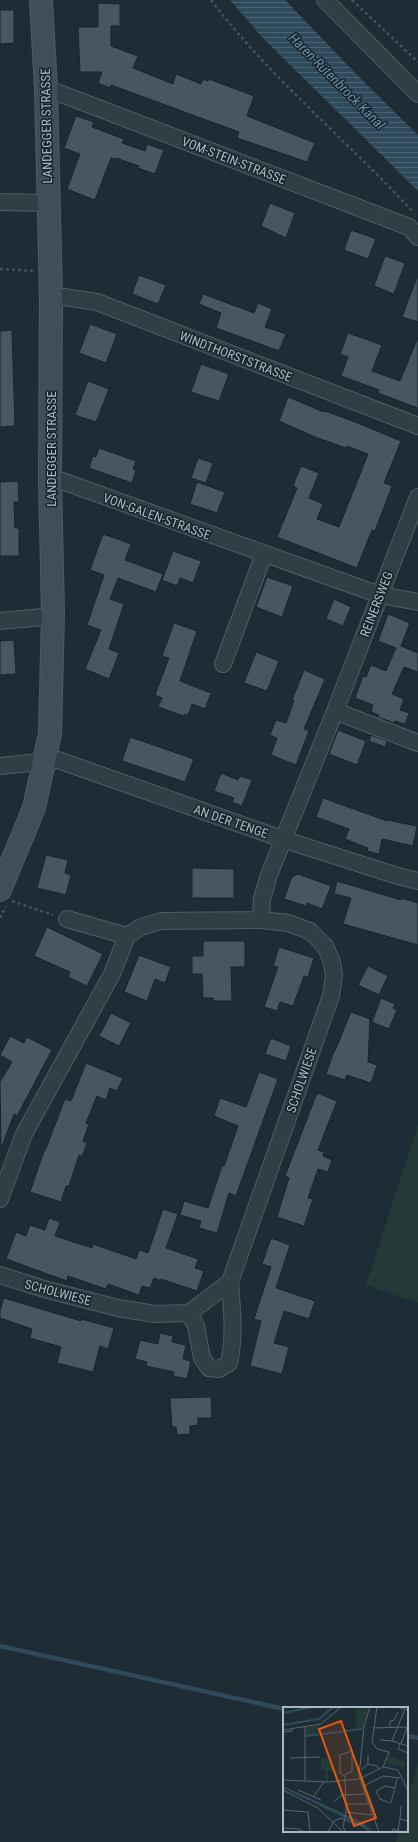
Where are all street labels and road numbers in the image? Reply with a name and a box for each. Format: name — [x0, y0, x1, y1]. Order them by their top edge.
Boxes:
street label: LANDEGGER STRASSE — [38, 68, 55, 184]
street label: VOM-STEIN-STRASSE — [180, 134, 288, 187]
street label: WINDTHORSTSTRASSE — [177, 328, 294, 385]
street label: LANDEGGER STRASSE — [44, 391, 59, 507]
street label: VON-GALEN-STRASSE — [101, 490, 213, 543]
street label: REINERSWEG — [357, 569, 396, 639]
street label: AN DER TENGE — [192, 802, 270, 841]
street label: SCHOLWIESE — [283, 1046, 320, 1115]
street label: SCHOLWIESE — [23, 1276, 93, 1309]

